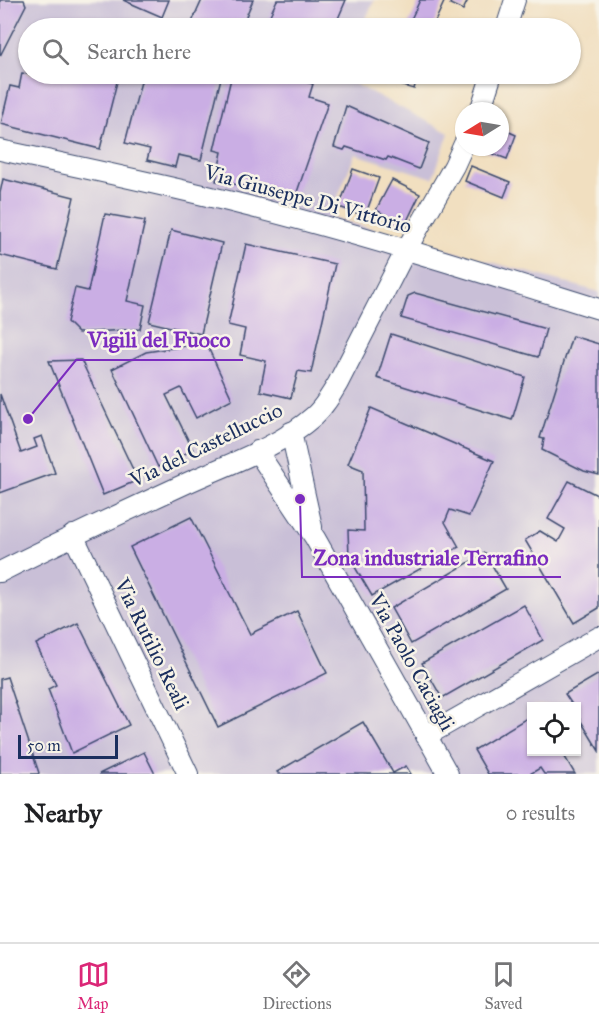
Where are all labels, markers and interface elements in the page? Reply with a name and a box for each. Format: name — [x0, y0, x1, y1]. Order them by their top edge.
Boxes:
search box — [18, 18, 581, 84]
icon: search — [39, 35, 72, 68]
text: Search here — [87, 38, 191, 65]
north arrow — [455, 102, 509, 156]
street label: Via Giuseppe Di Vittorio — [201, 159, 415, 239]
callout: Vigili del Fuoco — [76, 320, 243, 360]
text: Vigili del Fuoco — [87, 326, 230, 353]
street label: Via del Castelluccio — [124, 397, 287, 494]
callout: Zona industriale Terrafino — [302, 537, 561, 577]
text: Zona industriale Terrafino — [314, 544, 548, 571]
street label: Via Rutilio Reali — [109, 573, 195, 714]
street label: Via Paolo Caciagli — [363, 588, 461, 736]
map controls — [527, 702, 581, 756]
button: locate — [527, 702, 581, 756]
scale bar — [18, 732, 118, 760]
text: 50 m — [27, 736, 61, 755]
text: Nearby — [24, 797, 102, 829]
text: 0 results — [506, 801, 575, 825]
tab: Map — [77, 958, 110, 1013]
tab: Directions — [263, 958, 331, 1013]
tab: Saved — [484, 958, 522, 1013]

